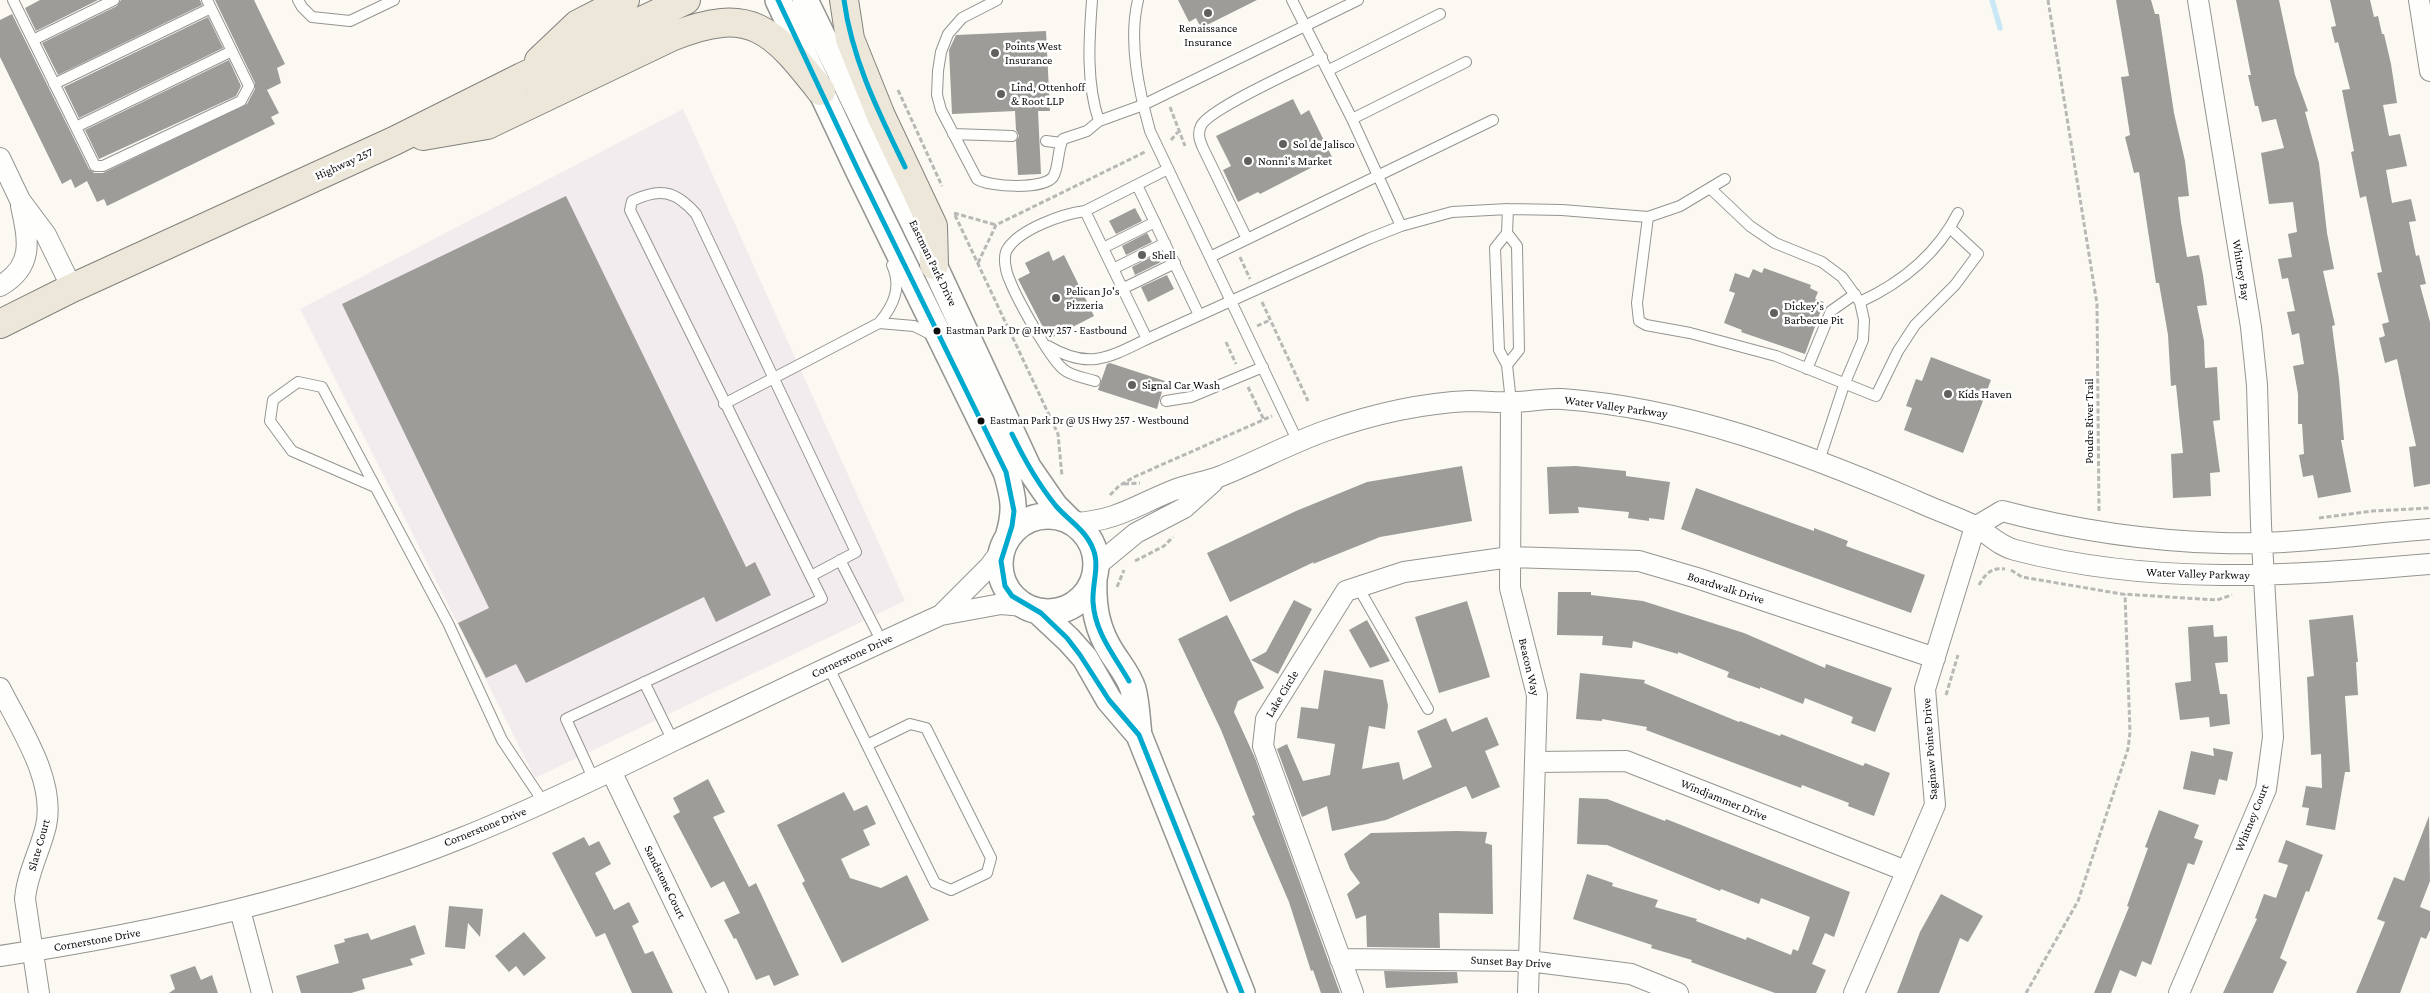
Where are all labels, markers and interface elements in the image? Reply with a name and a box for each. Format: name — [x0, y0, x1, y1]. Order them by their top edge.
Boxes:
marker: Renaissance Insurance — [1202, 7, 1214, 19]
place label: Renaissance Insurance — [1179, 21, 1237, 49]
place label: Points West Insurance — [1005, 39, 1062, 67]
marker: Points West Insurance — [989, 47, 1001, 59]
place label: Lind, Ottenhoff & Root LLP — [1011, 80, 1085, 108]
marker: Lind, Ottenhoff & Root LLP — [995, 88, 1007, 100]
place label: Sol de Jalisco — [1293, 137, 1355, 151]
marker: Sol de Jalisco — [1277, 138, 1289, 150]
street label: Highway 257 — [313, 145, 375, 183]
place label: Nonni's Market — [1258, 154, 1332, 168]
marker: Nonni's Market — [1242, 155, 1254, 167]
street label: Eastman Park Drive — [906, 217, 960, 309]
street label: Whitney Bay — [2229, 238, 2253, 302]
place label: Shell — [1152, 248, 1176, 262]
marker: Shell — [1136, 249, 1148, 261]
place label: Pelican Jo's Pizzeria — [1066, 284, 1120, 312]
marker: Pelican Jo's Pizzeria — [1050, 292, 1062, 304]
place label: Dickey's Barbecue Pit — [1784, 299, 1844, 327]
marker: Dickey's Barbecue Pit — [1768, 307, 1780, 319]
place label: Eastman Park Dr @ Hwy 257 - Eastbound — [946, 324, 1127, 338]
marker: Eastman Park Dr @ Hwy 257 - Eastbound — [932, 326, 942, 336]
place label: Signal Car Wash — [1142, 378, 1220, 392]
street label: Poudre River Trail — [2082, 378, 2096, 464]
marker: Signal Car Wash — [1126, 379, 1138, 391]
place label: Kids Haven — [1958, 387, 2012, 401]
marker: Kids Haven — [1942, 388, 1954, 400]
street label: Water Valley Parkway — [1564, 393, 1668, 421]
place label: Eastman Park Dr @ US Hwy 257 - Westbound — [990, 414, 1189, 428]
marker: Eastman Park Dr @ US Hwy 257 - Westbound — [976, 416, 986, 426]
street label: Water Valley Parkway — [2146, 565, 2250, 583]
street label: Boardwalk Drive — [1686, 569, 1766, 607]
street label: Cornerstone Drive — [809, 631, 895, 681]
street label: Beacon Way — [1515, 637, 1543, 697]
street label: Lake Circle — [1262, 668, 1302, 720]
street label: Saginaw Pointe Drive — [1919, 698, 1941, 800]
street label: Windjammer Drive — [1678, 776, 1770, 824]
street label: Whitney Court — [2232, 782, 2272, 854]
street label: Cornerstone Drive — [442, 804, 528, 850]
street label: Slate Court — [25, 817, 53, 873]
street label: Sandstone Court — [641, 843, 689, 921]
street label: Cornerstone Drive — [53, 925, 141, 955]
street label: Sunset Bay Drive — [1470, 953, 1552, 971]

